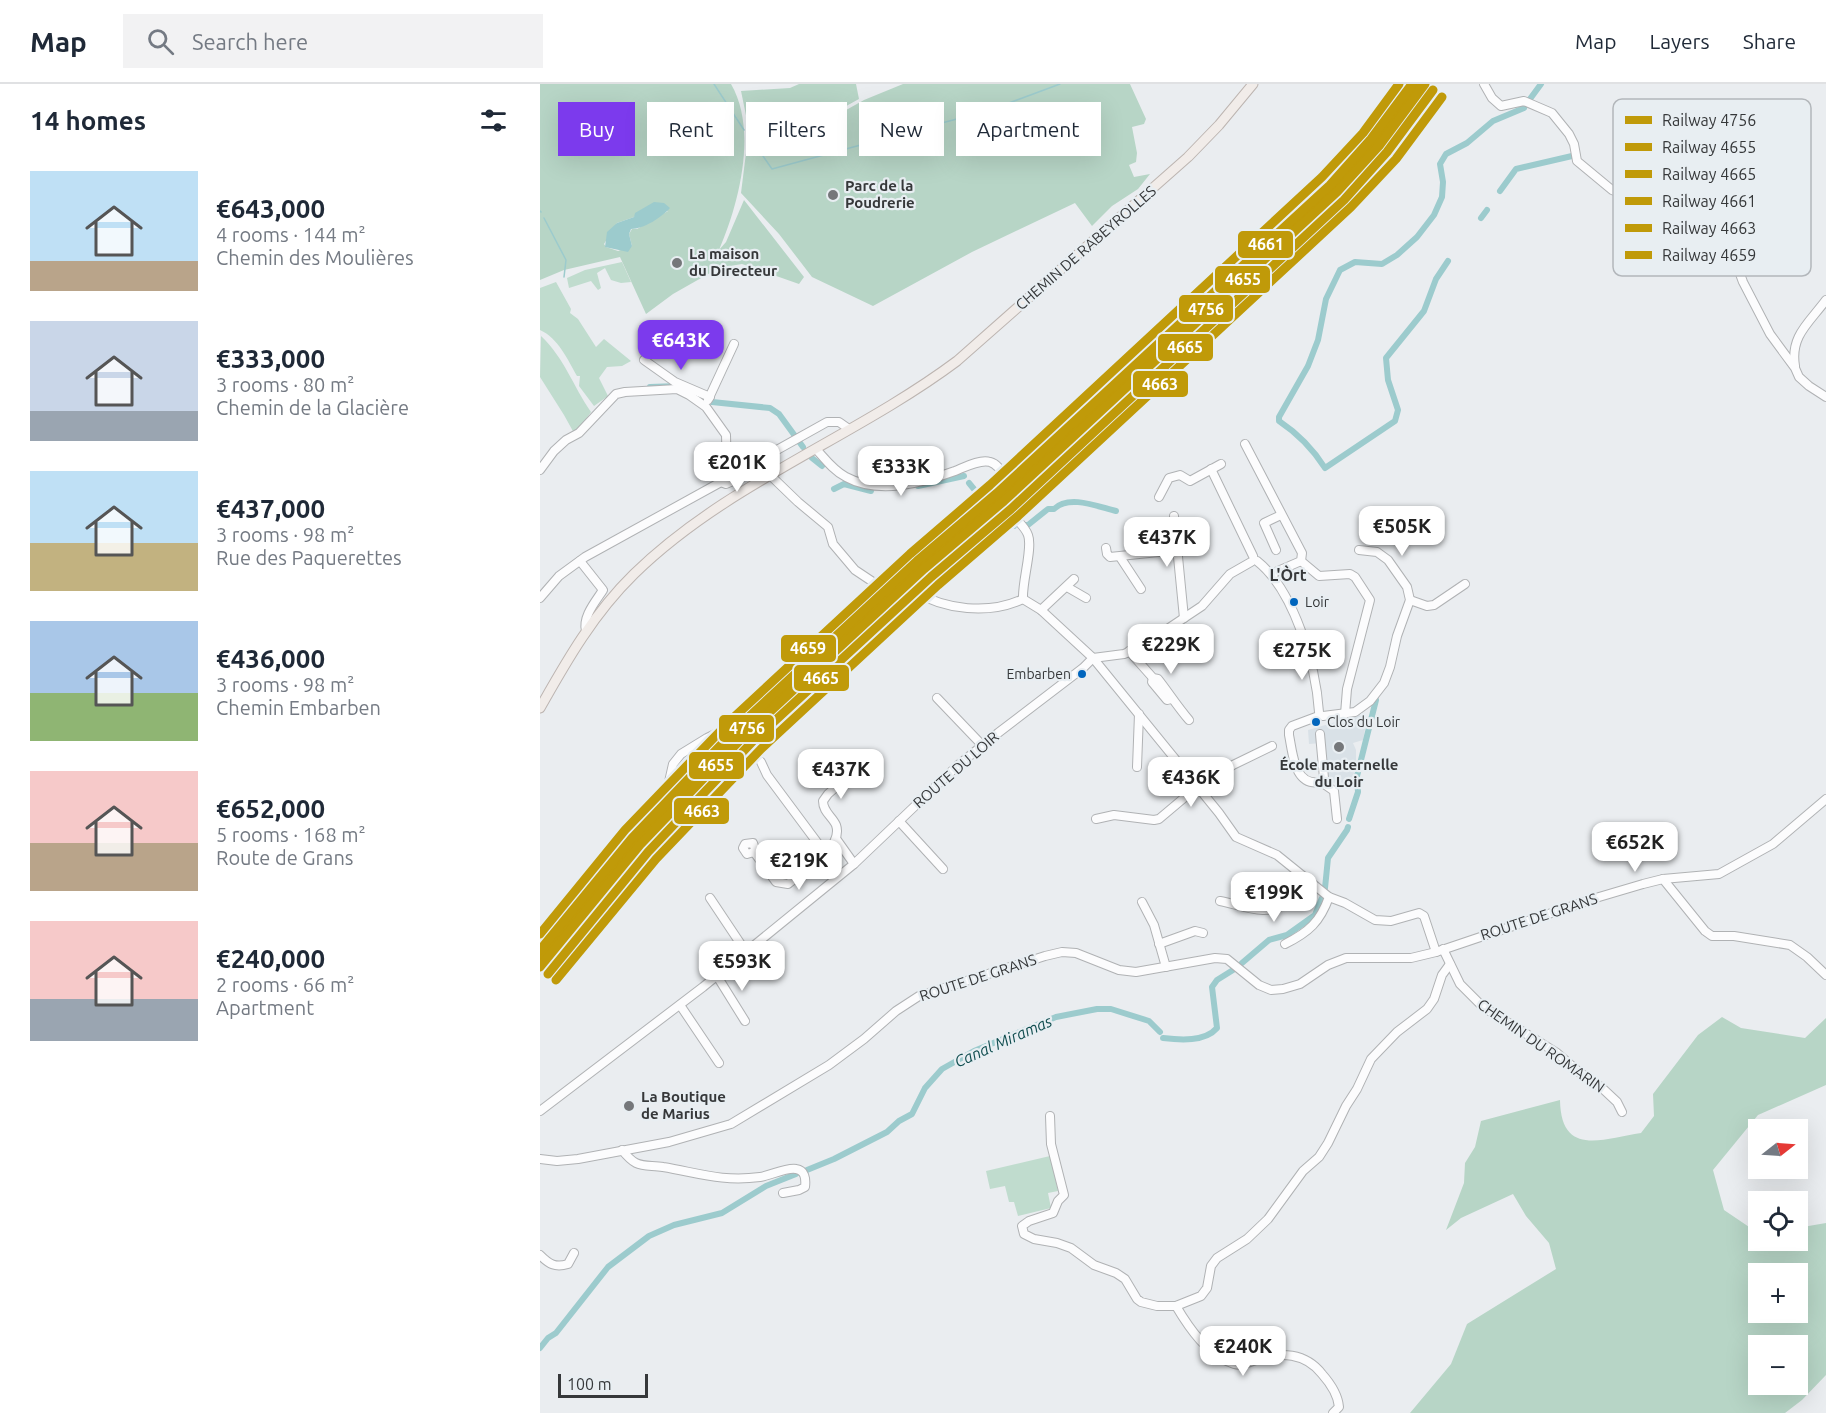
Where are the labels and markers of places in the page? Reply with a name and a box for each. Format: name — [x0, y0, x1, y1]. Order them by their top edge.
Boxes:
place label: Parc de la Poudrerie — [845, 177, 915, 211]
marker: Parc de la Poudrerie — [826, 188, 840, 202]
place label: La maison du Directeur — [689, 245, 778, 279]
marker: La maison du Directeur — [670, 256, 684, 270]
pin: €643K — [639, 320, 723, 371]
pin: €201K — [695, 442, 779, 493]
pin: €333K — [859, 446, 943, 497]
pin: €505K — [1360, 506, 1444, 557]
pin: €437K — [1125, 517, 1209, 568]
place label: Loir — [1305, 594, 1330, 610]
marker: Loir — [1288, 596, 1300, 608]
pin: €229K — [1129, 624, 1213, 675]
pin: €275K — [1260, 630, 1344, 681]
place label: Embarben — [1006, 666, 1071, 682]
marker: Embarben — [1076, 668, 1088, 680]
place label: Clos du Loir — [1327, 714, 1401, 730]
marker: Clos du Loir — [1310, 716, 1322, 728]
marker: École maternelle du Loir — [1332, 740, 1346, 754]
pin: €437K — [799, 749, 883, 800]
place label: École maternelle du Loir — [1280, 756, 1398, 790]
pin: €436K — [1149, 757, 1233, 808]
pin: €652K — [1593, 822, 1677, 873]
pin: €219K — [757, 840, 841, 891]
pin: €199K — [1232, 872, 1316, 923]
pin: €593K — [700, 941, 784, 992]
place label: La Boutique de Marius — [641, 1088, 726, 1122]
marker: La Boutique de Marius — [622, 1099, 636, 1113]
pin: €240K — [1201, 1326, 1285, 1377]

